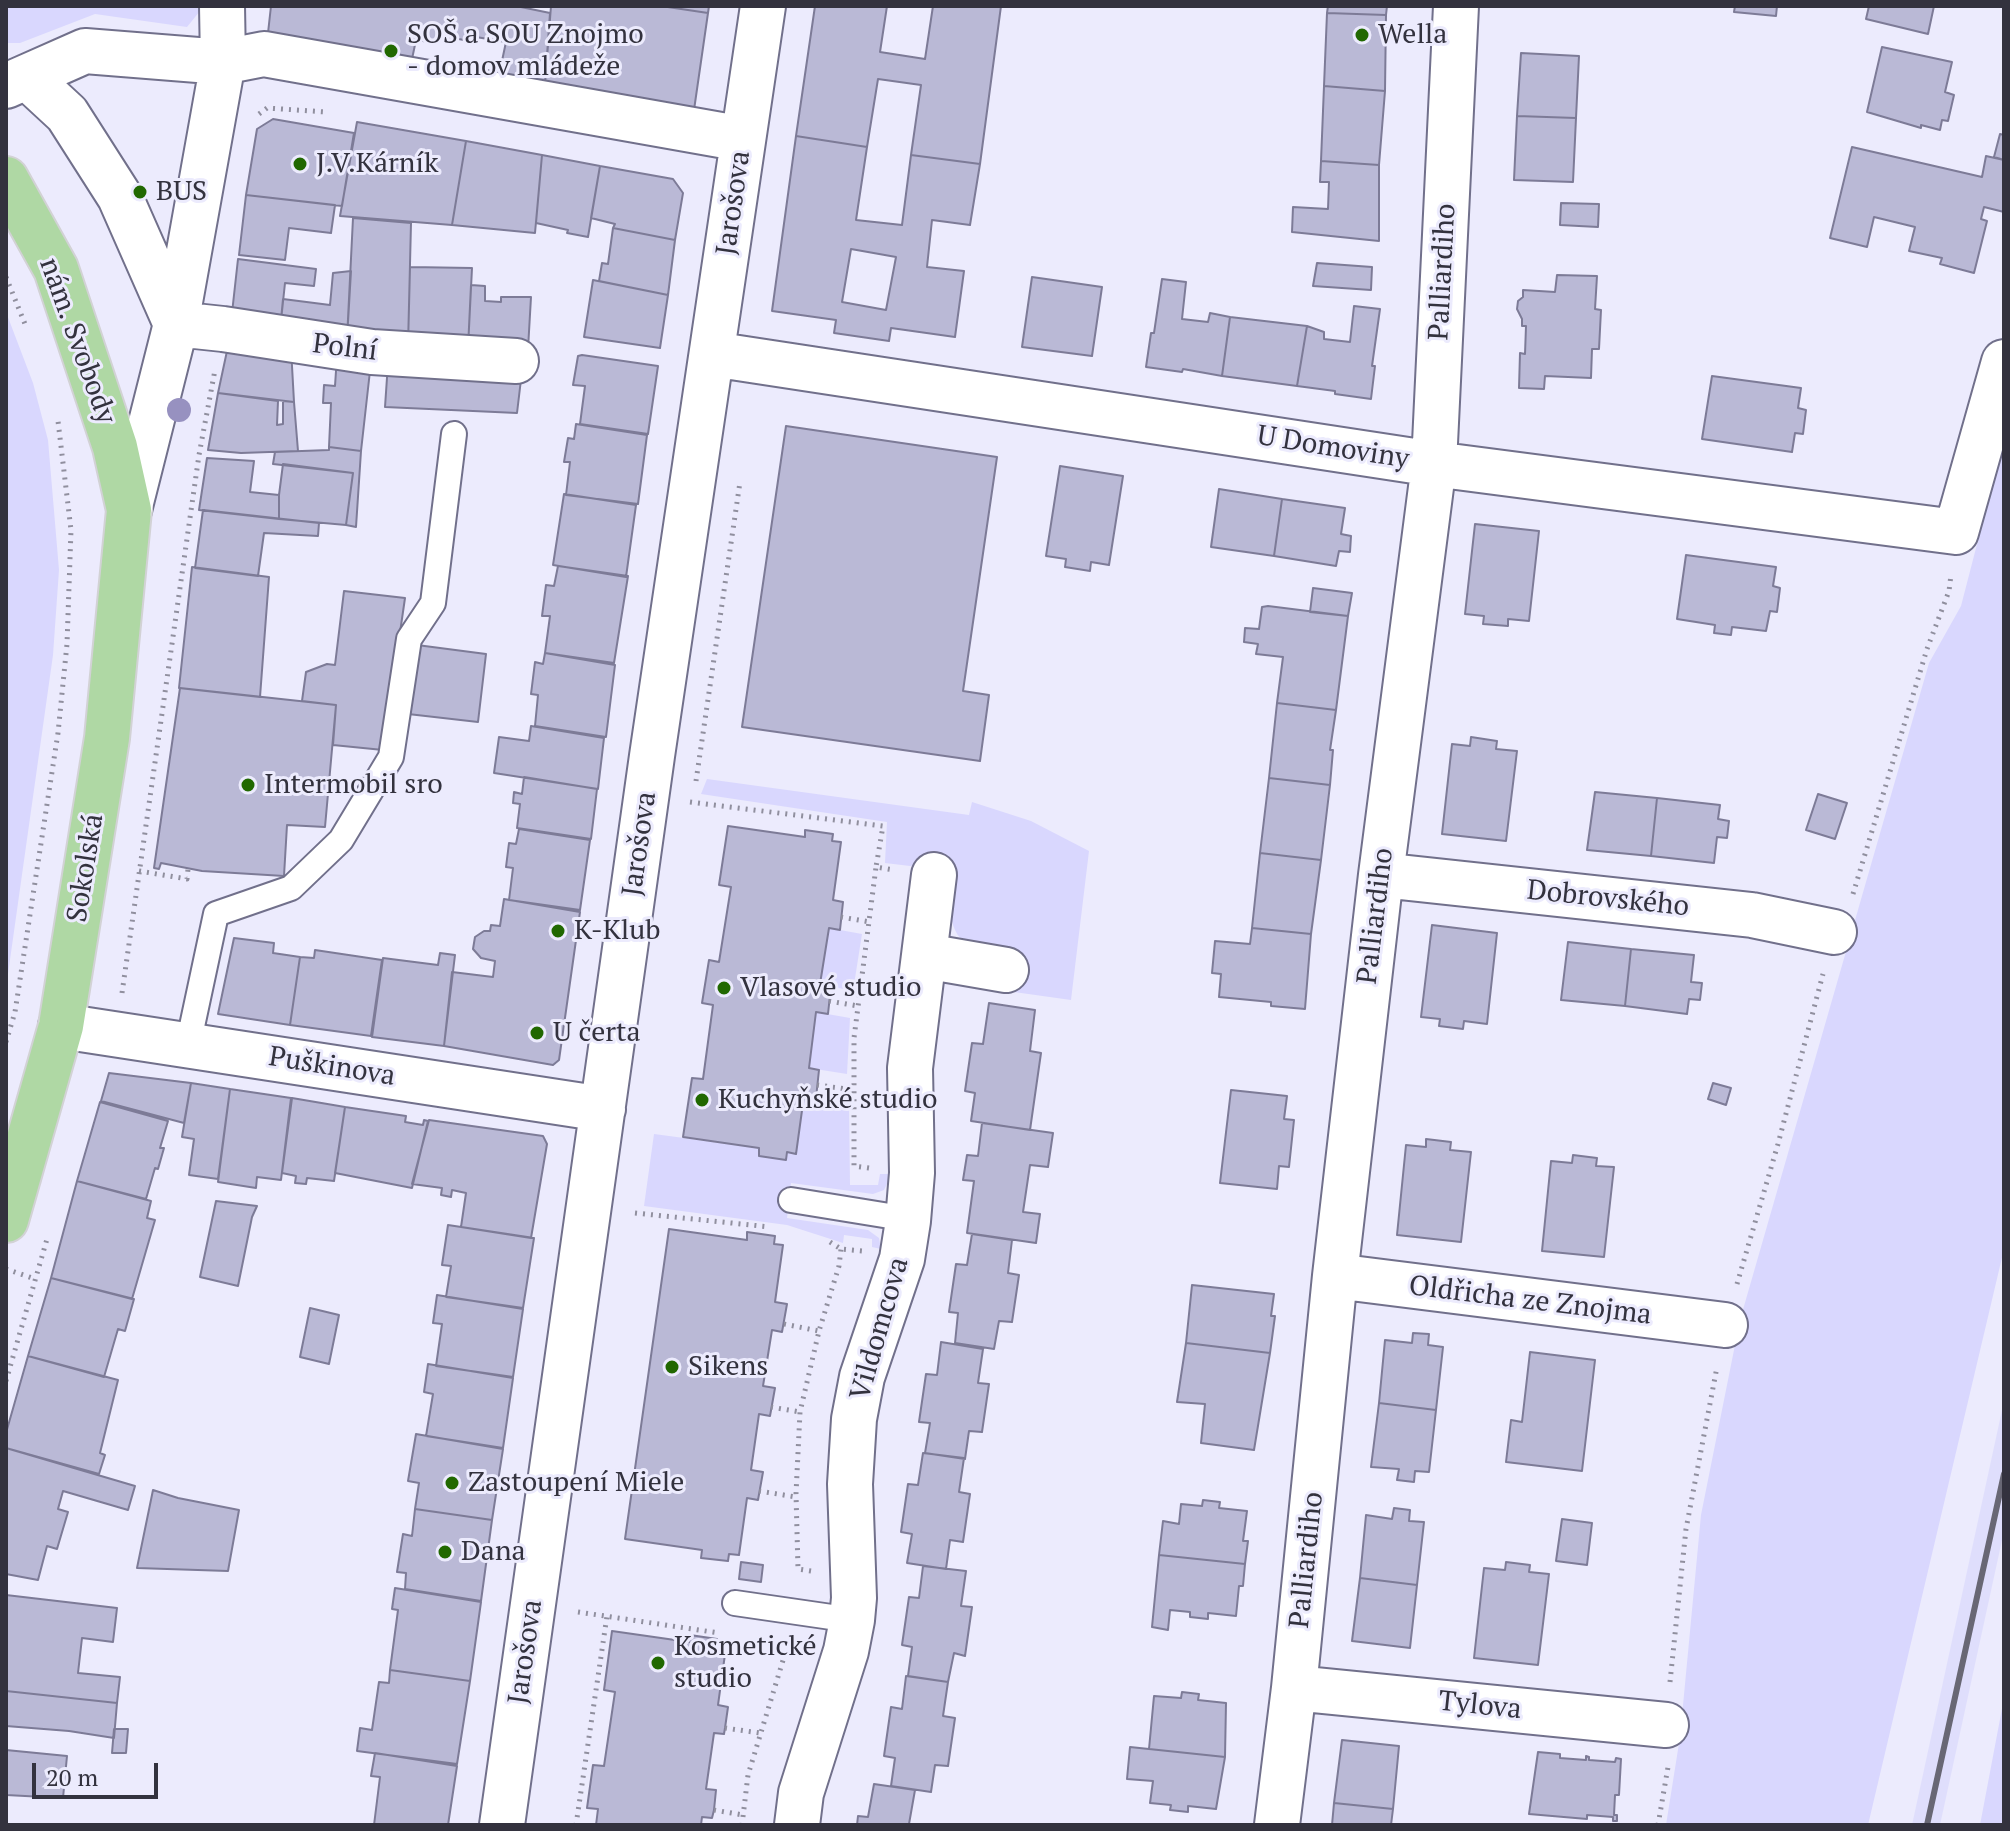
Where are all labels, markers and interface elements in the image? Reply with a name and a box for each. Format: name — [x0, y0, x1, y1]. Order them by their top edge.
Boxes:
place label: SOŠ a SOU Znojmo - domov mládeže — [407, 18, 644, 84]
place label: Wella — [1378, 18, 1447, 52]
marker: Wella — [1353, 26, 1371, 44]
marker: SOŠ a SOU Znojmo - domov mládeže — [382, 42, 400, 60]
place label: J.V.Kárník — [316, 147, 438, 181]
street label: Jarošova — [710, 148, 758, 258]
marker: J.V.Kárník — [291, 155, 309, 173]
place label: BUS — [156, 175, 207, 209]
marker: BUS — [131, 183, 149, 201]
street label: Palliardiho — [1423, 203, 1463, 341]
street label: nám. Svobody — [31, 253, 123, 429]
street label: Polní — [311, 327, 379, 369]
street label: U Domoviny — [1255, 419, 1411, 477]
place label: Intermobil sro — [264, 768, 443, 802]
marker: Intermobil sro — [239, 776, 257, 794]
street label: Jarošova — [616, 789, 664, 899]
street label: Sokolská — [61, 811, 111, 925]
street label: Palliardiho — [1351, 846, 1401, 986]
street label: Dobrovského — [1525, 874, 1691, 924]
place label: K-Klub — [574, 914, 660, 948]
marker: K-Klub — [549, 922, 567, 940]
place label: Vlasové studio — [740, 971, 921, 1005]
marker: Vlasové studio — [715, 979, 733, 997]
place label: U čerta — [553, 1016, 641, 1050]
marker: U čerta — [528, 1024, 546, 1042]
street label: Puškinova — [266, 1040, 398, 1094]
place label: Kuchyňské studio — [718, 1083, 938, 1117]
marker: Kuchyňské studio — [693, 1091, 711, 1109]
street label: Vildomcova — [844, 1254, 916, 1404]
street label: Oldřicha ze Znojma — [1407, 1269, 1653, 1333]
place label: Sikens — [688, 1350, 768, 1384]
marker: Sikens — [663, 1358, 681, 1376]
place label: Zastoupení Miele — [468, 1466, 684, 1500]
marker: Zastoupení Miele — [443, 1474, 461, 1492]
street label: Palliardiho — [1283, 1490, 1331, 1630]
place label: Dana — [461, 1535, 526, 1569]
marker: Dana — [436, 1543, 454, 1561]
street label: Jarošova — [502, 1597, 550, 1707]
place label: Kosmetické studio — [674, 1630, 817, 1696]
marker: Kosmetické studio — [649, 1654, 667, 1672]
street label: Tylova — [1437, 1685, 1523, 1727]
scale bar — [36, 1747, 162, 1797]
text: 20 m — [46, 1761, 98, 1793]

